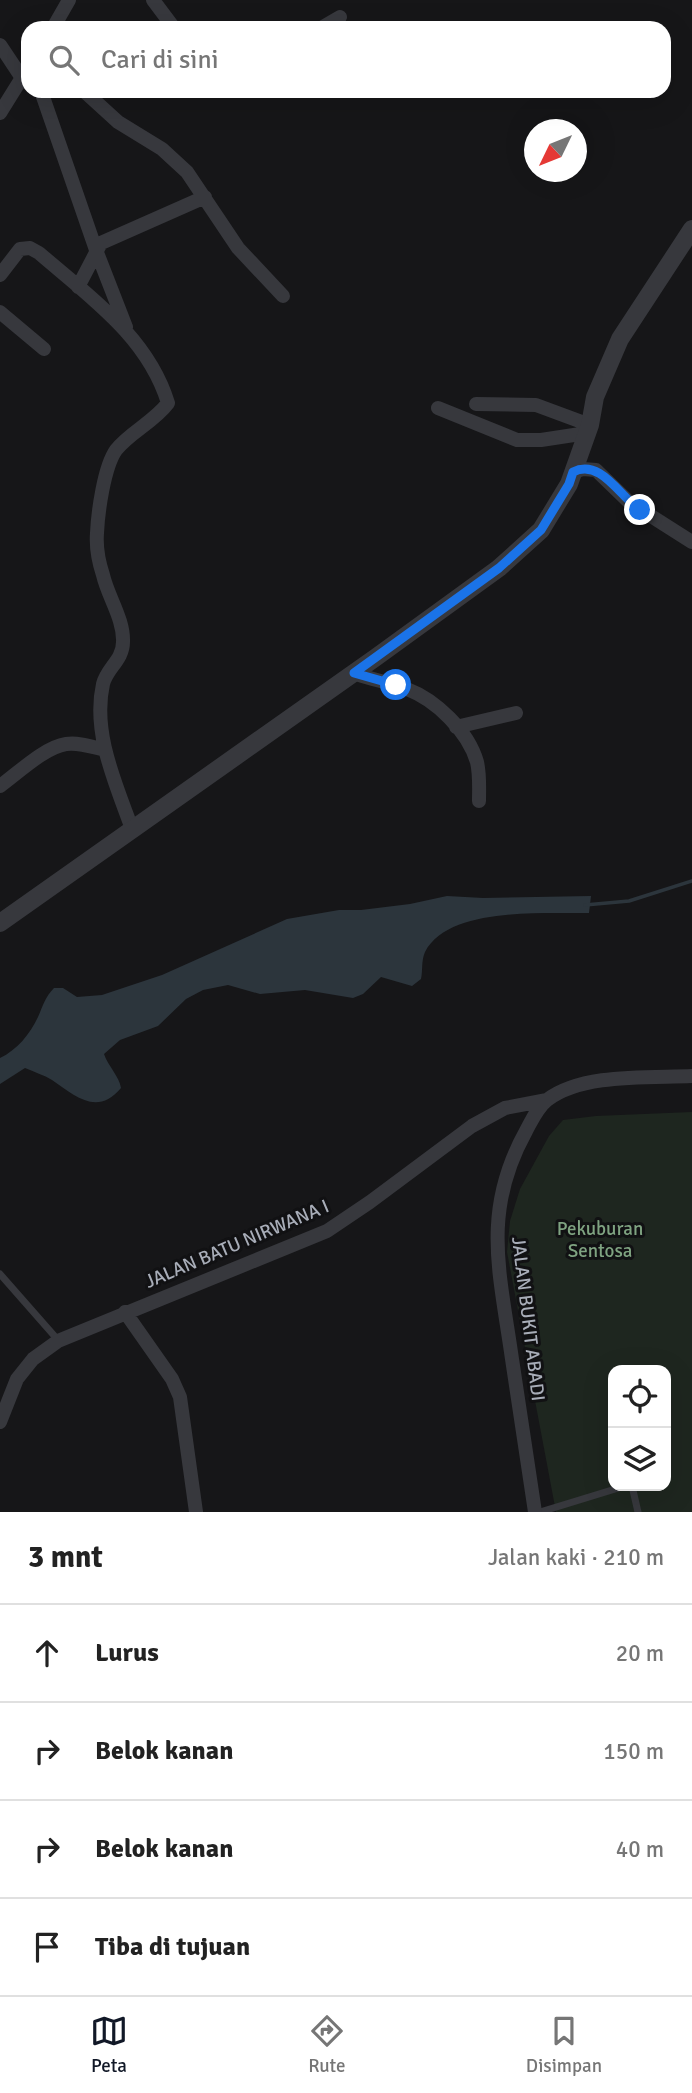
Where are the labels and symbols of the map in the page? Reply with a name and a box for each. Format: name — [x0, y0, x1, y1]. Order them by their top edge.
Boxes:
north arrow — [524, 119, 587, 182]
route end — [624, 494, 655, 525]
route start — [380, 669, 411, 700]
street label: JALAN BATU NIRWANA I — [141, 1194, 333, 1294]
park label: Pekuburan Sentosa — [557, 1217, 643, 1263]
street label: JALAN BUKIT ABADI — [506, 1235, 550, 1403]

